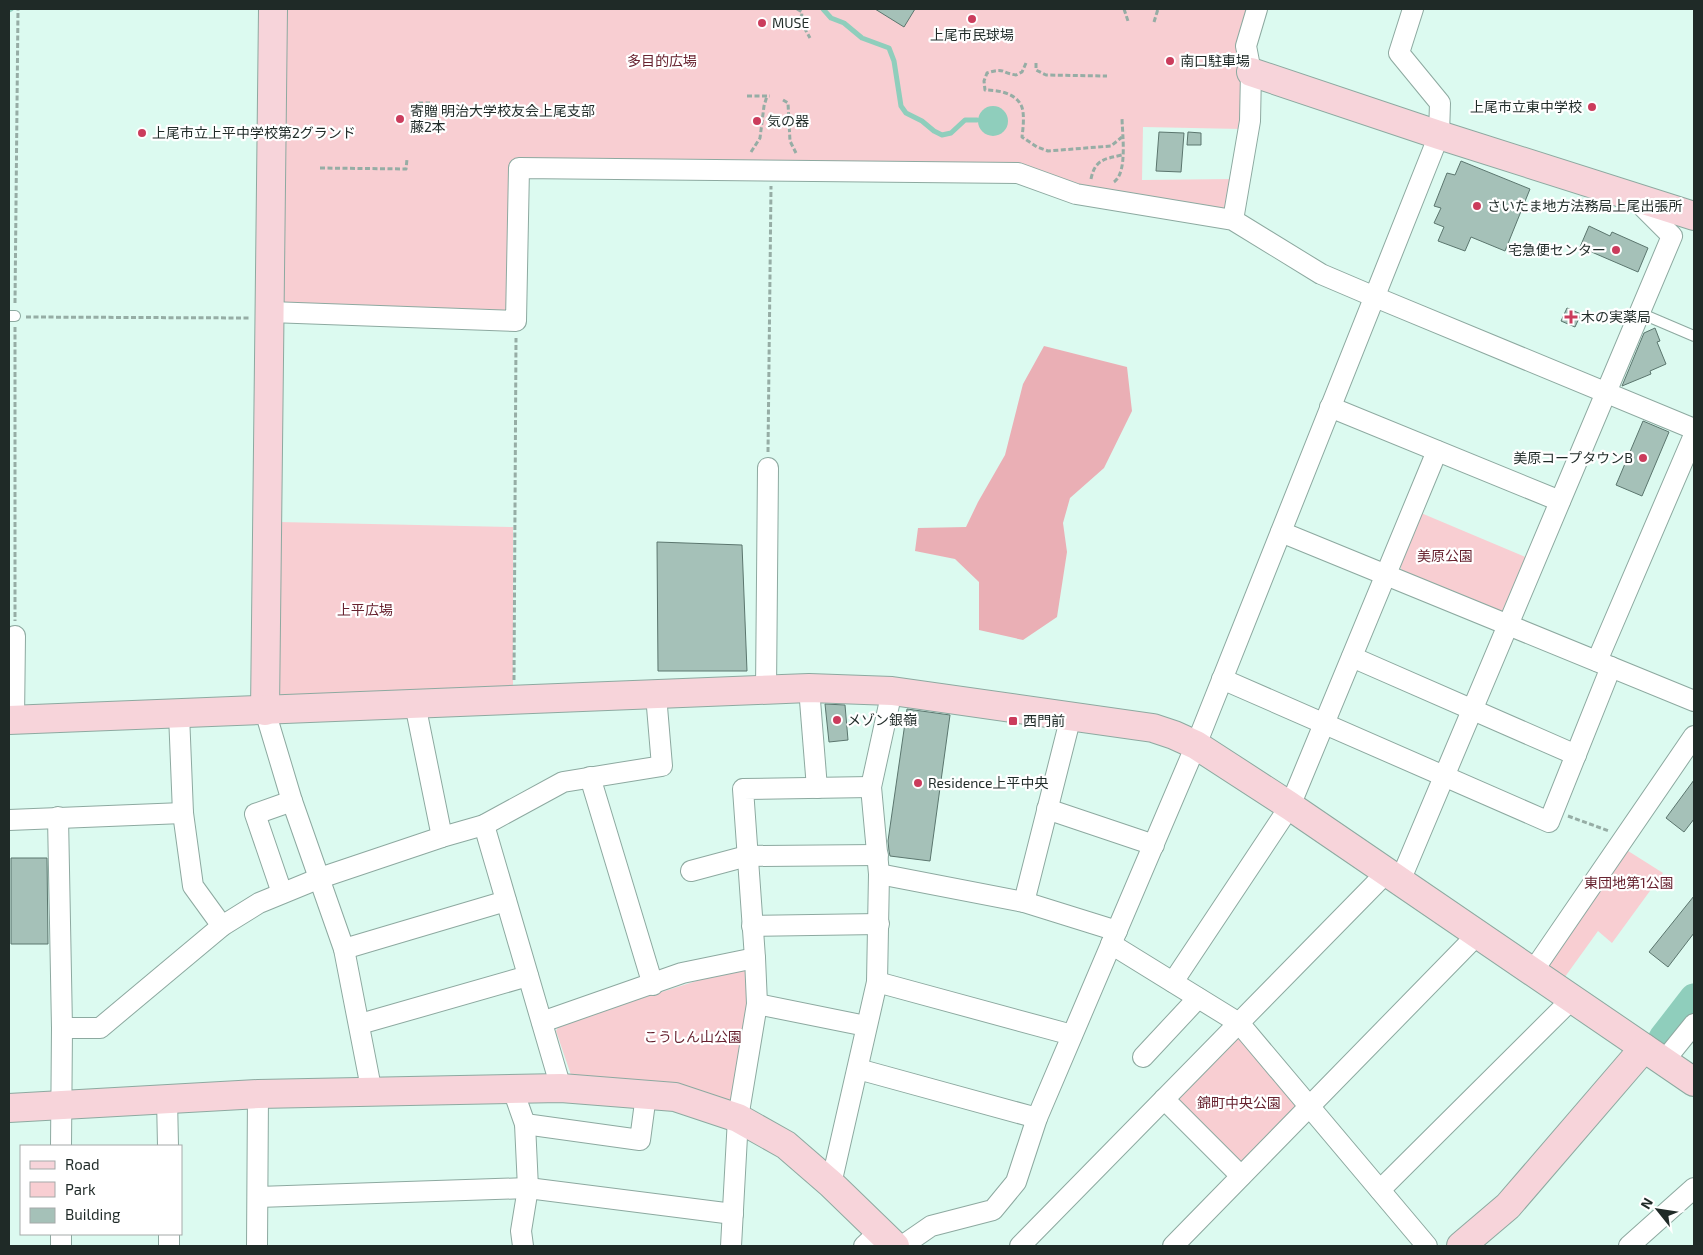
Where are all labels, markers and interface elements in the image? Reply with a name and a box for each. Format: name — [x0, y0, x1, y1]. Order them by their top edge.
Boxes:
marker: 上尾市民球場 — [966, 13, 978, 25]
place label: MUSE — [772, 14, 809, 31]
marker: MUSE — [756, 17, 768, 29]
place label: 上尾市民球場 — [930, 26, 1014, 43]
park label: 多目的広場 — [627, 52, 697, 69]
place label: 南口駐車場 — [1180, 52, 1250, 69]
marker: 南口駐車場 — [1164, 55, 1176, 67]
place label: 上尾市立東中学校 — [1470, 98, 1582, 115]
marker: 上尾市立東中学校 — [1586, 101, 1598, 113]
place label: 寄贈 明治大学校友会上尾支部 藤2本 — [410, 102, 595, 135]
place label: 気の器 — [767, 112, 809, 129]
marker: 寄贈 明治大学校友会上尾支部 藤2本 — [394, 113, 406, 125]
marker: 気の器 — [751, 115, 763, 127]
place label: 上尾市立上平中学校第2グランド — [152, 124, 356, 141]
marker: 上尾市立上平中学校第2グランド — [136, 127, 148, 139]
place label: さいたま地方法務局上尾出張所 — [1487, 197, 1683, 214]
marker: さいたま地方法務局上尾出張所 — [1471, 200, 1483, 212]
place label: 宅急便センター — [1508, 241, 1606, 258]
marker: 宅急便センター — [1610, 244, 1622, 256]
place label: 木の実薬局 — [1581, 308, 1651, 325]
marker: 木の実薬局 — [1565, 311, 1577, 323]
place label: 美原コープタウンB — [1513, 449, 1633, 466]
marker: 美原コープタウンB — [1637, 452, 1649, 464]
park label: 美原公園 — [1417, 547, 1473, 564]
park label: 上平広場 — [337, 601, 393, 618]
place label: メゾン銀嶺 — [847, 711, 917, 728]
place label: 西門前 — [1023, 712, 1065, 729]
marker: メゾン銀嶺 — [831, 714, 843, 726]
marker: 西門前 — [1007, 715, 1019, 727]
place label: Residence上平中央 — [928, 774, 1049, 791]
marker: Residence上平中央 — [912, 777, 924, 789]
park label: 東団地第1公園 — [1584, 874, 1674, 891]
park label: こうしん山公園 — [644, 1028, 742, 1045]
park label: 錦町中央公園 — [1197, 1094, 1281, 1111]
legend — [20, 1145, 182, 1235]
text: Road — [65, 1155, 100, 1173]
text: Park — [65, 1180, 96, 1198]
north arrow — [1633, 1185, 1683, 1235]
text: N — [1636, 1195, 1656, 1212]
text: Building — [65, 1205, 121, 1223]

